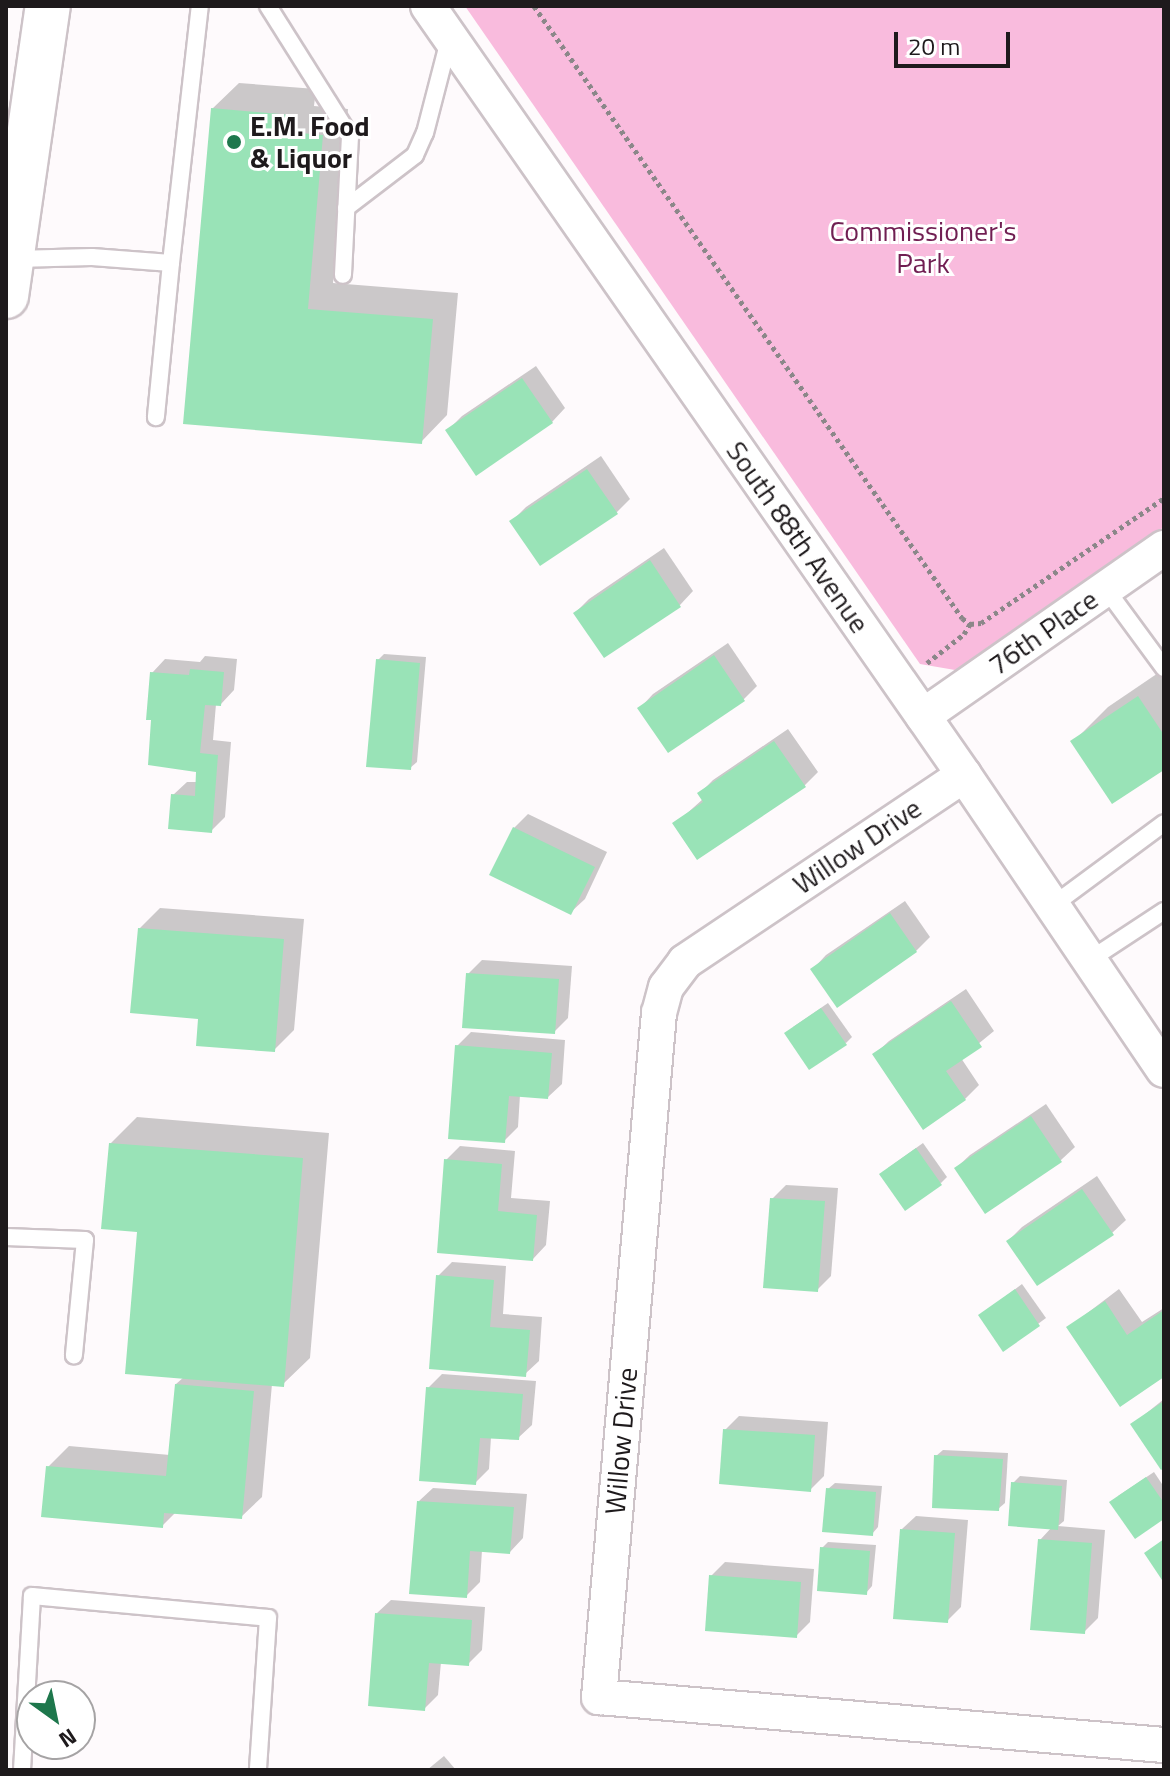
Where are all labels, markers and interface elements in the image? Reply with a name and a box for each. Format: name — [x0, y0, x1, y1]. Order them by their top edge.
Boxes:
scale bar — [898, 16, 1014, 66]
text: 20 m — [908, 28, 960, 64]
place label: E.M. Food & Liquor — [250, 109, 370, 175]
marker: E.M. Food & Liquor — [225, 133, 243, 151]
park label: Commissioner's Park — [829, 214, 1017, 280]
street label: South 88th Avenue — [719, 435, 877, 639]
street label: 76th Place — [982, 582, 1104, 682]
street label: Willow Drive — [787, 791, 927, 901]
street label: Willow Drive — [598, 1366, 644, 1516]
north arrow — [16, 1680, 96, 1760]
text: N — [52, 1720, 84, 1757]

